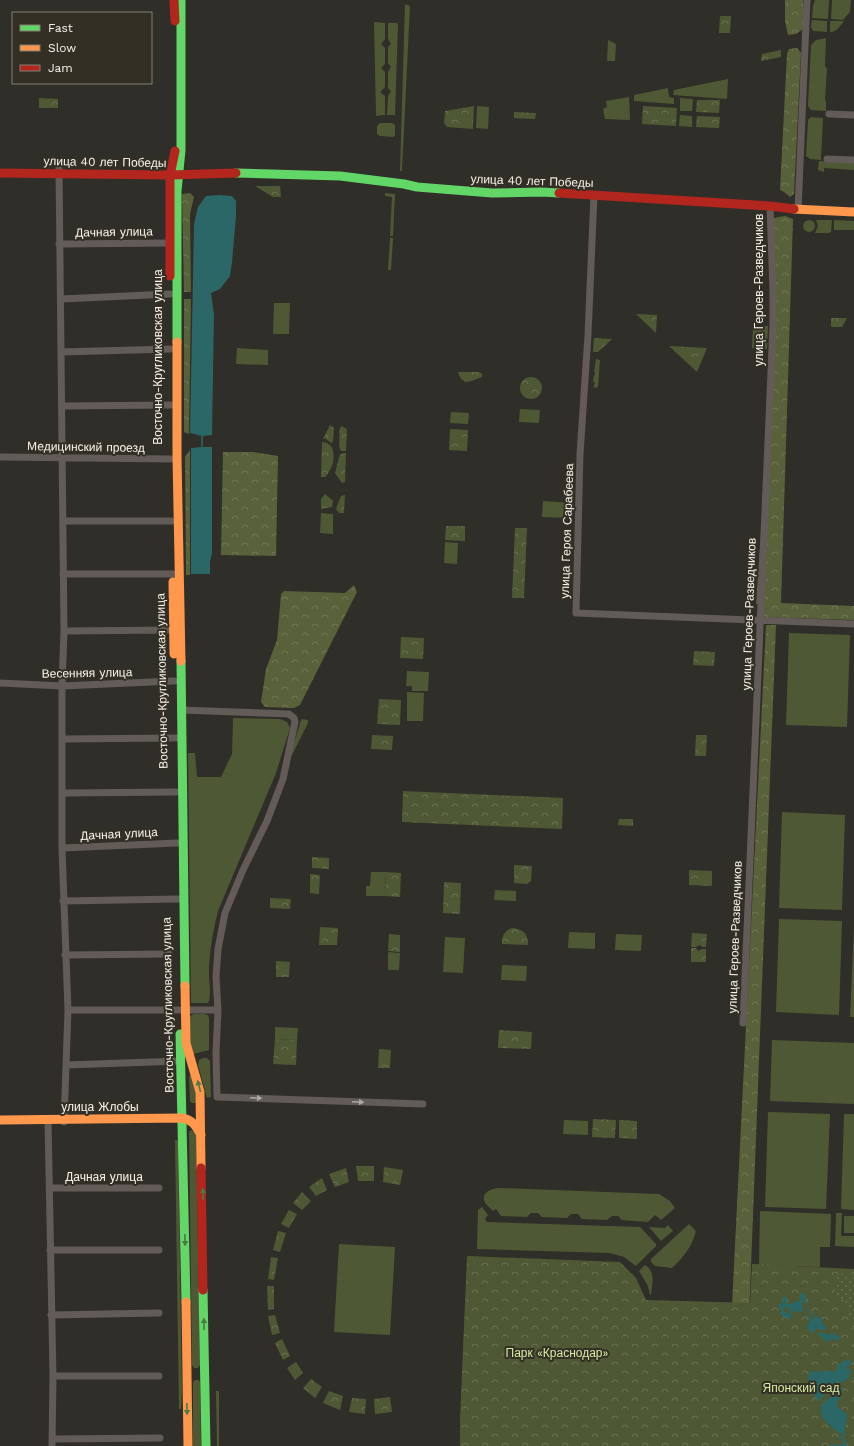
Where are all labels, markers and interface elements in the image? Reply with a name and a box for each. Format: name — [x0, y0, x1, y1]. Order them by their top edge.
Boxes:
legend — [12, 12, 152, 84]
text: Fast — [48, 21, 73, 35]
text: Slow — [48, 41, 76, 55]
text: Jam — [48, 61, 73, 75]
street label: улица 40 лет Победы — [43, 154, 167, 170]
street label: улица 40 лет Победы — [470, 172, 594, 190]
street label: улица Героев-Разведчиков — [752, 214, 766, 366]
street label: Дачная улица — [75, 224, 153, 240]
street label: Восточно-Кругликовская улица — [151, 269, 165, 445]
street label: Медицинский проезд — [27, 439, 145, 455]
street label: улица Героя Сарабеева — [558, 463, 576, 599]
street label: улица Героев-Разведчиков — [739, 537, 759, 691]
street label: Восточно-Кругликовская улица — [153, 593, 171, 769]
street label: Весенняя улица — [42, 665, 133, 681]
street label: Дачная улица — [80, 825, 158, 843]
street label: улица Героев-Разведчиков — [725, 860, 745, 1014]
street label: Восточно-Кругликовская улица — [159, 917, 177, 1093]
one-way arrow — [195, 1080, 201, 1092]
one-way arrow — [250, 1095, 262, 1102]
one-way arrow — [352, 1099, 365, 1105]
street label: улица Жлобы — [61, 1100, 139, 1114]
street label: Дачная улица — [65, 1170, 143, 1184]
one-way arrow — [199, 1188, 206, 1200]
one-way arrow — [182, 1234, 188, 1247]
one-way arrow — [201, 1317, 207, 1330]
park label: Парк «Краснодар» — [506, 1346, 609, 1360]
park label: Японский сад — [763, 1381, 839, 1395]
one-way arrow — [184, 1403, 190, 1416]

